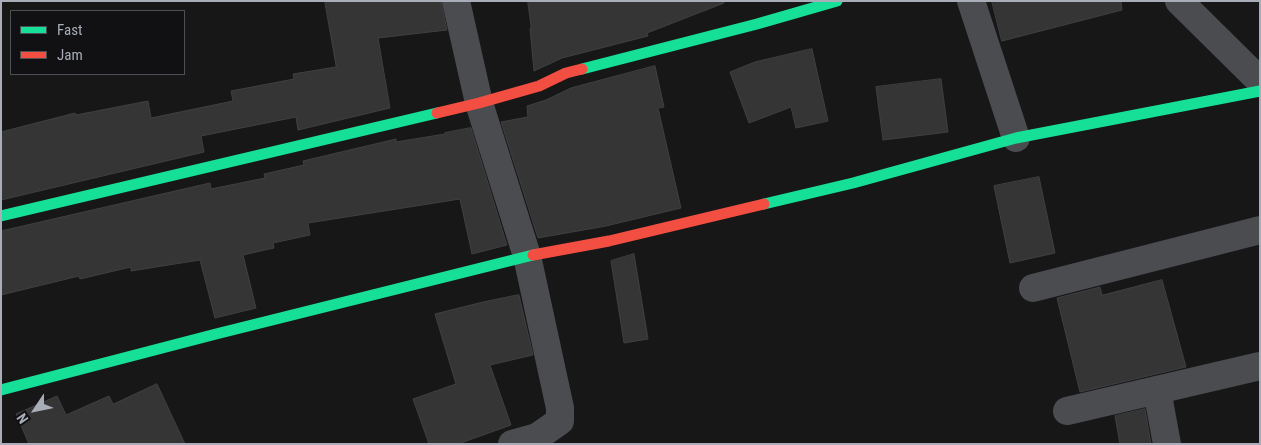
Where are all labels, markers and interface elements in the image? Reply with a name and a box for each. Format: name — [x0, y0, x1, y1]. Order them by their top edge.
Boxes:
legend — [10, 10, 185, 75]
text: Fast — [57, 21, 82, 39]
text: Jam — [57, 46, 83, 64]
north arrow — [10, 385, 60, 435]
text: N — [14, 410, 32, 426]

